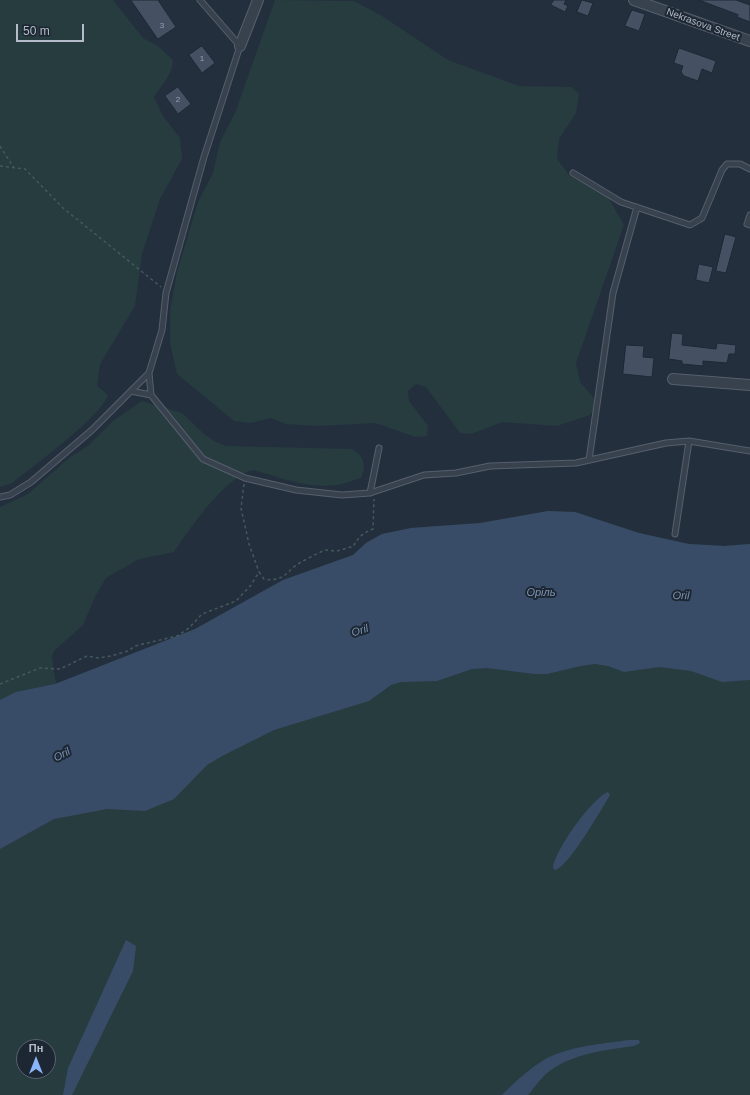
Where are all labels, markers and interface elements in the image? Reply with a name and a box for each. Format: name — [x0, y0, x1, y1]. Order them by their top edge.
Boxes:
street label: Nekrasova Street — [665, 6, 741, 44]
scale bar — [18, 16, 86, 42]
house number: 3 — [160, 21, 164, 31]
text: 50 m — [23, 24, 50, 38]
house number: 1 — [200, 54, 204, 64]
house number: 2 — [176, 95, 180, 105]
water label: Орiль — [526, 586, 556, 600]
water label: Oril — [672, 589, 690, 603]
water label: Oril — [350, 622, 370, 640]
water label: Oril — [51, 745, 73, 765]
north arrow — [16, 1039, 56, 1079]
text: Пн — [29, 1042, 43, 1054]

